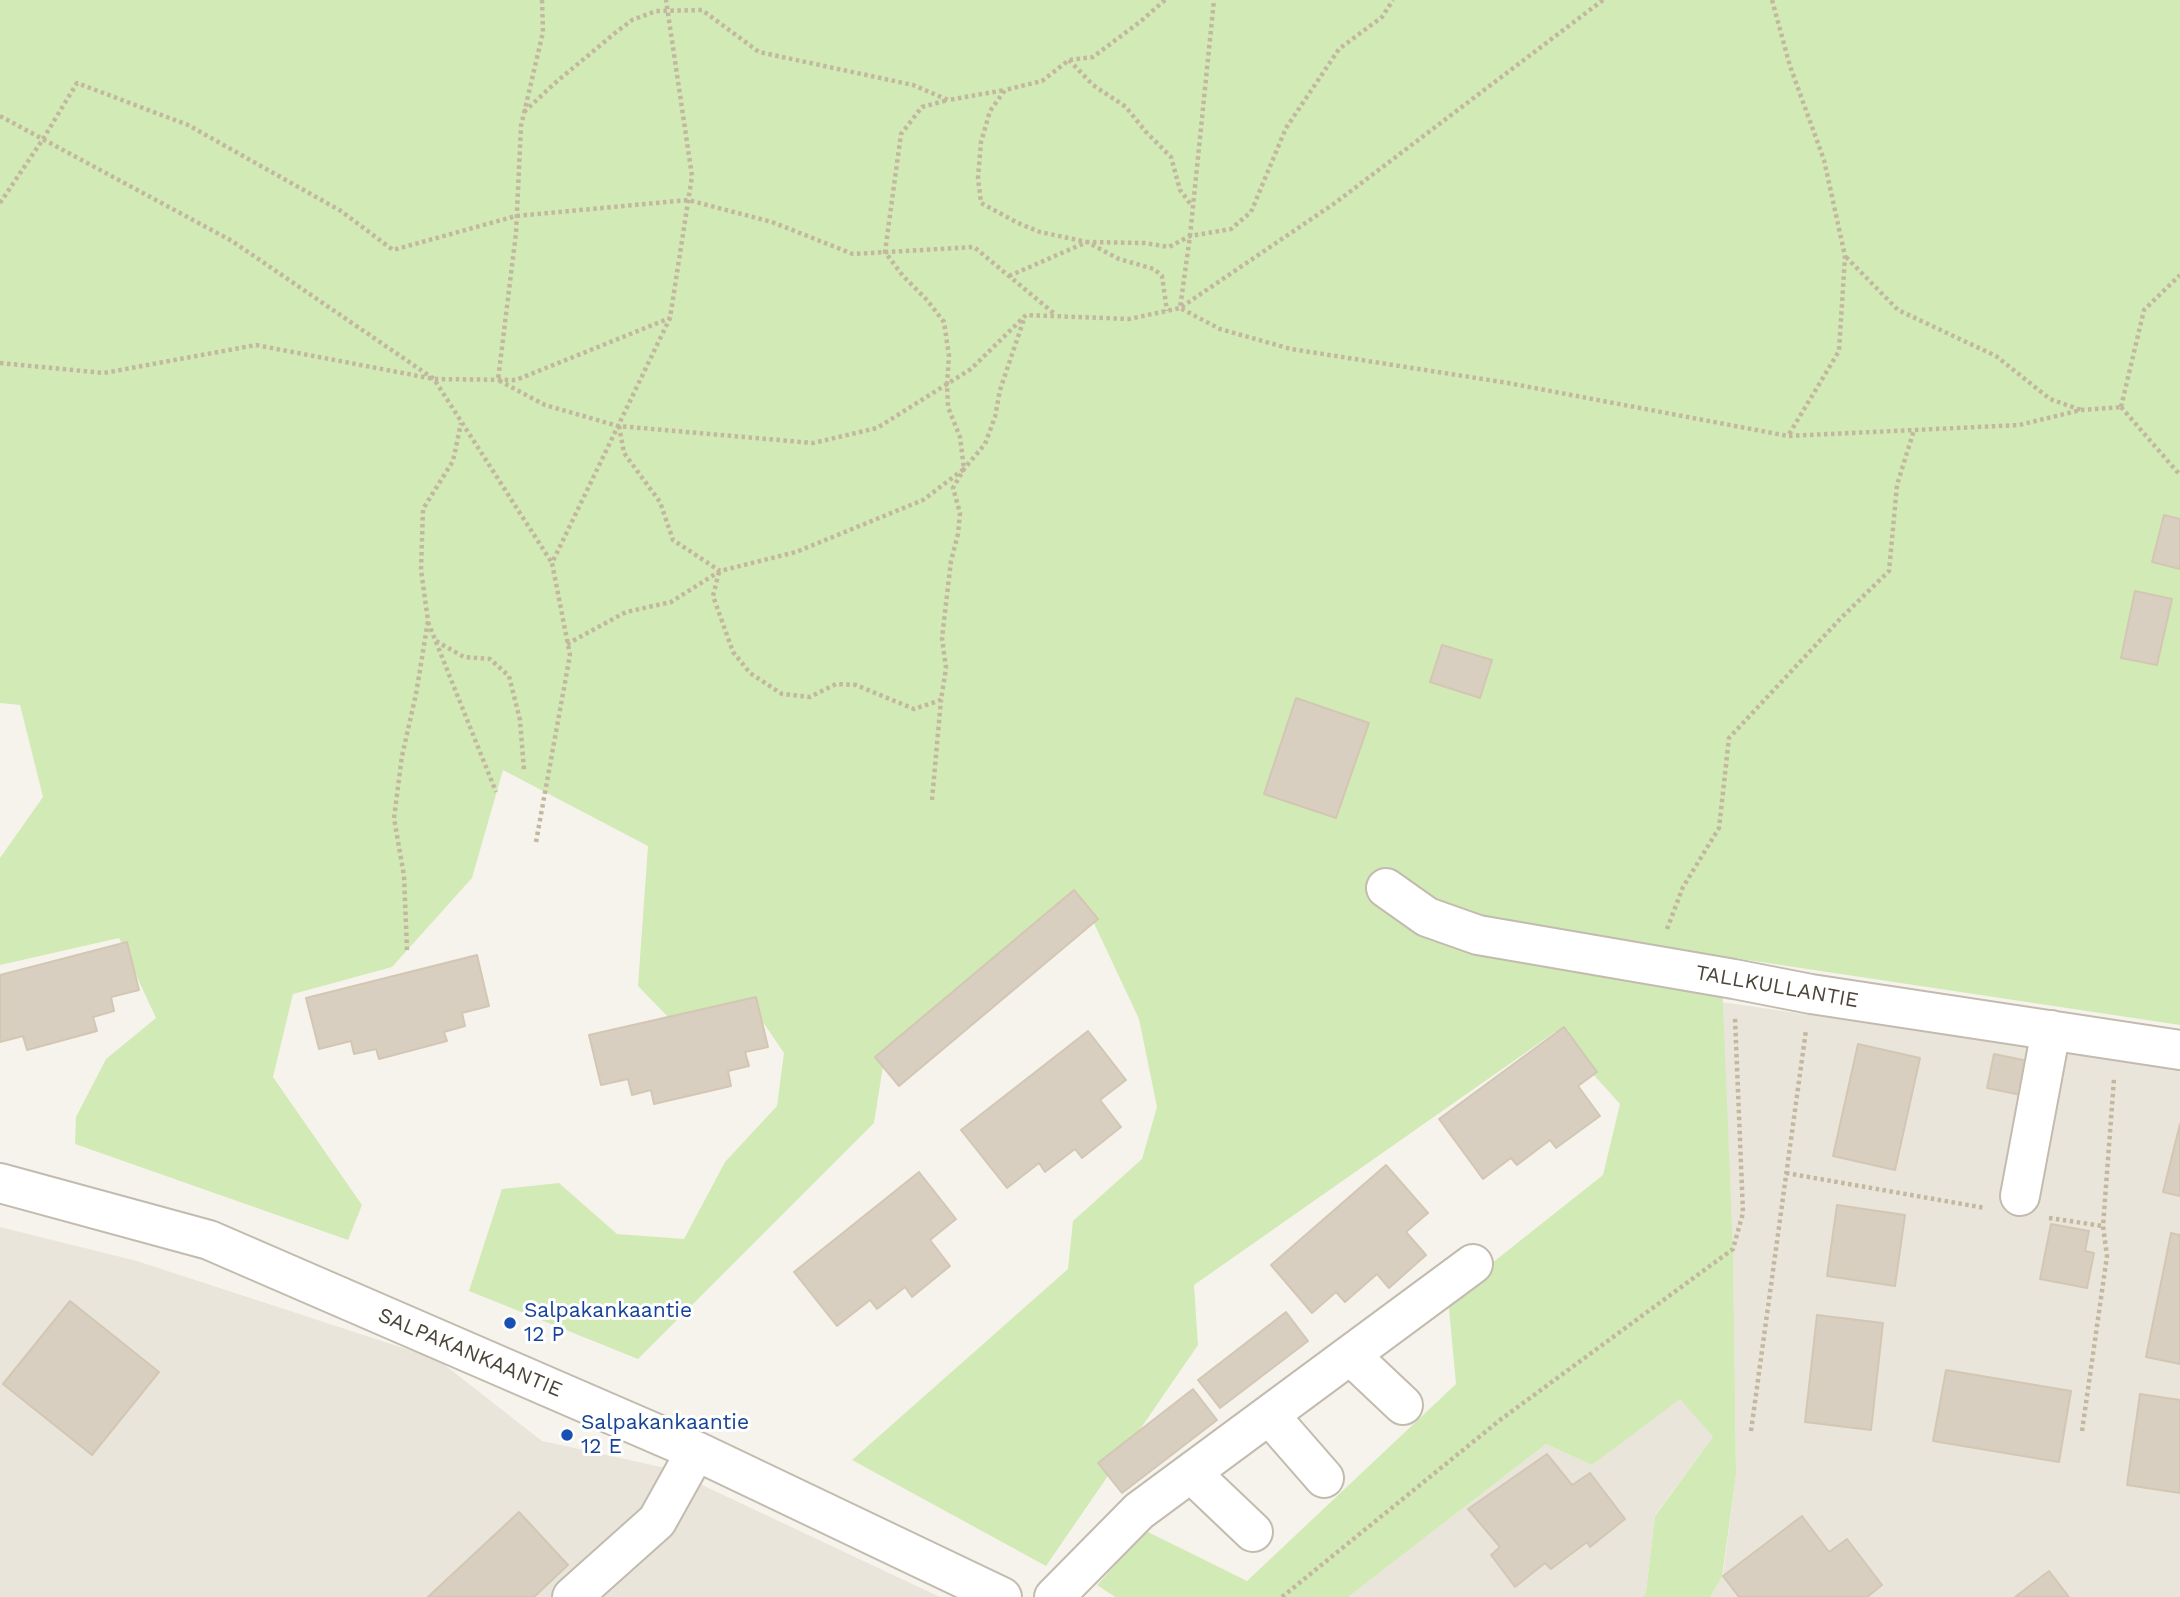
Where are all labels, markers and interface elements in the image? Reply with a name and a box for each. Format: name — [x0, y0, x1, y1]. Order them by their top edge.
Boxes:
street label: TALLKULLANTIE — [1694, 960, 1860, 1014]
place label: Salpakankaantie 12 P — [524, 1298, 692, 1348]
street label: SALPAKANKAANTIE — [374, 1303, 566, 1403]
marker: Salpakankaantie 12 P — [502, 1315, 518, 1331]
place label: Salpakankaantie 12 E — [581, 1410, 749, 1460]
marker: Salpakankaantie 12 E — [559, 1427, 575, 1443]

